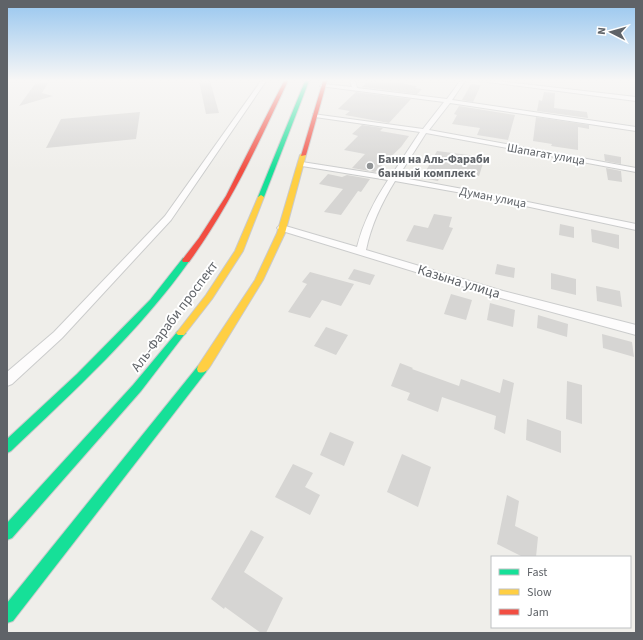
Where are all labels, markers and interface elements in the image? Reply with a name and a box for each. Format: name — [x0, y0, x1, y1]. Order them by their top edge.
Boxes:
north arrow — [591, 12, 631, 52]
text: N — [594, 27, 609, 35]
street label: Шапагат улица — [506, 139, 586, 170]
place label: Бани на Аль-Фараби банный комплекс — [378, 151, 490, 182]
marker: Бани на Аль-Фараби банный комплекс — [365, 161, 375, 171]
street label: Думан улица — [458, 183, 528, 212]
street label: Аль-Фараби проспект — [127, 257, 223, 376]
street label: Казына улица — [415, 260, 502, 304]
legend — [491, 556, 631, 628]
text: Fast — [527, 564, 547, 581]
text: Slow — [527, 584, 552, 601]
text: Jam — [527, 604, 549, 621]

